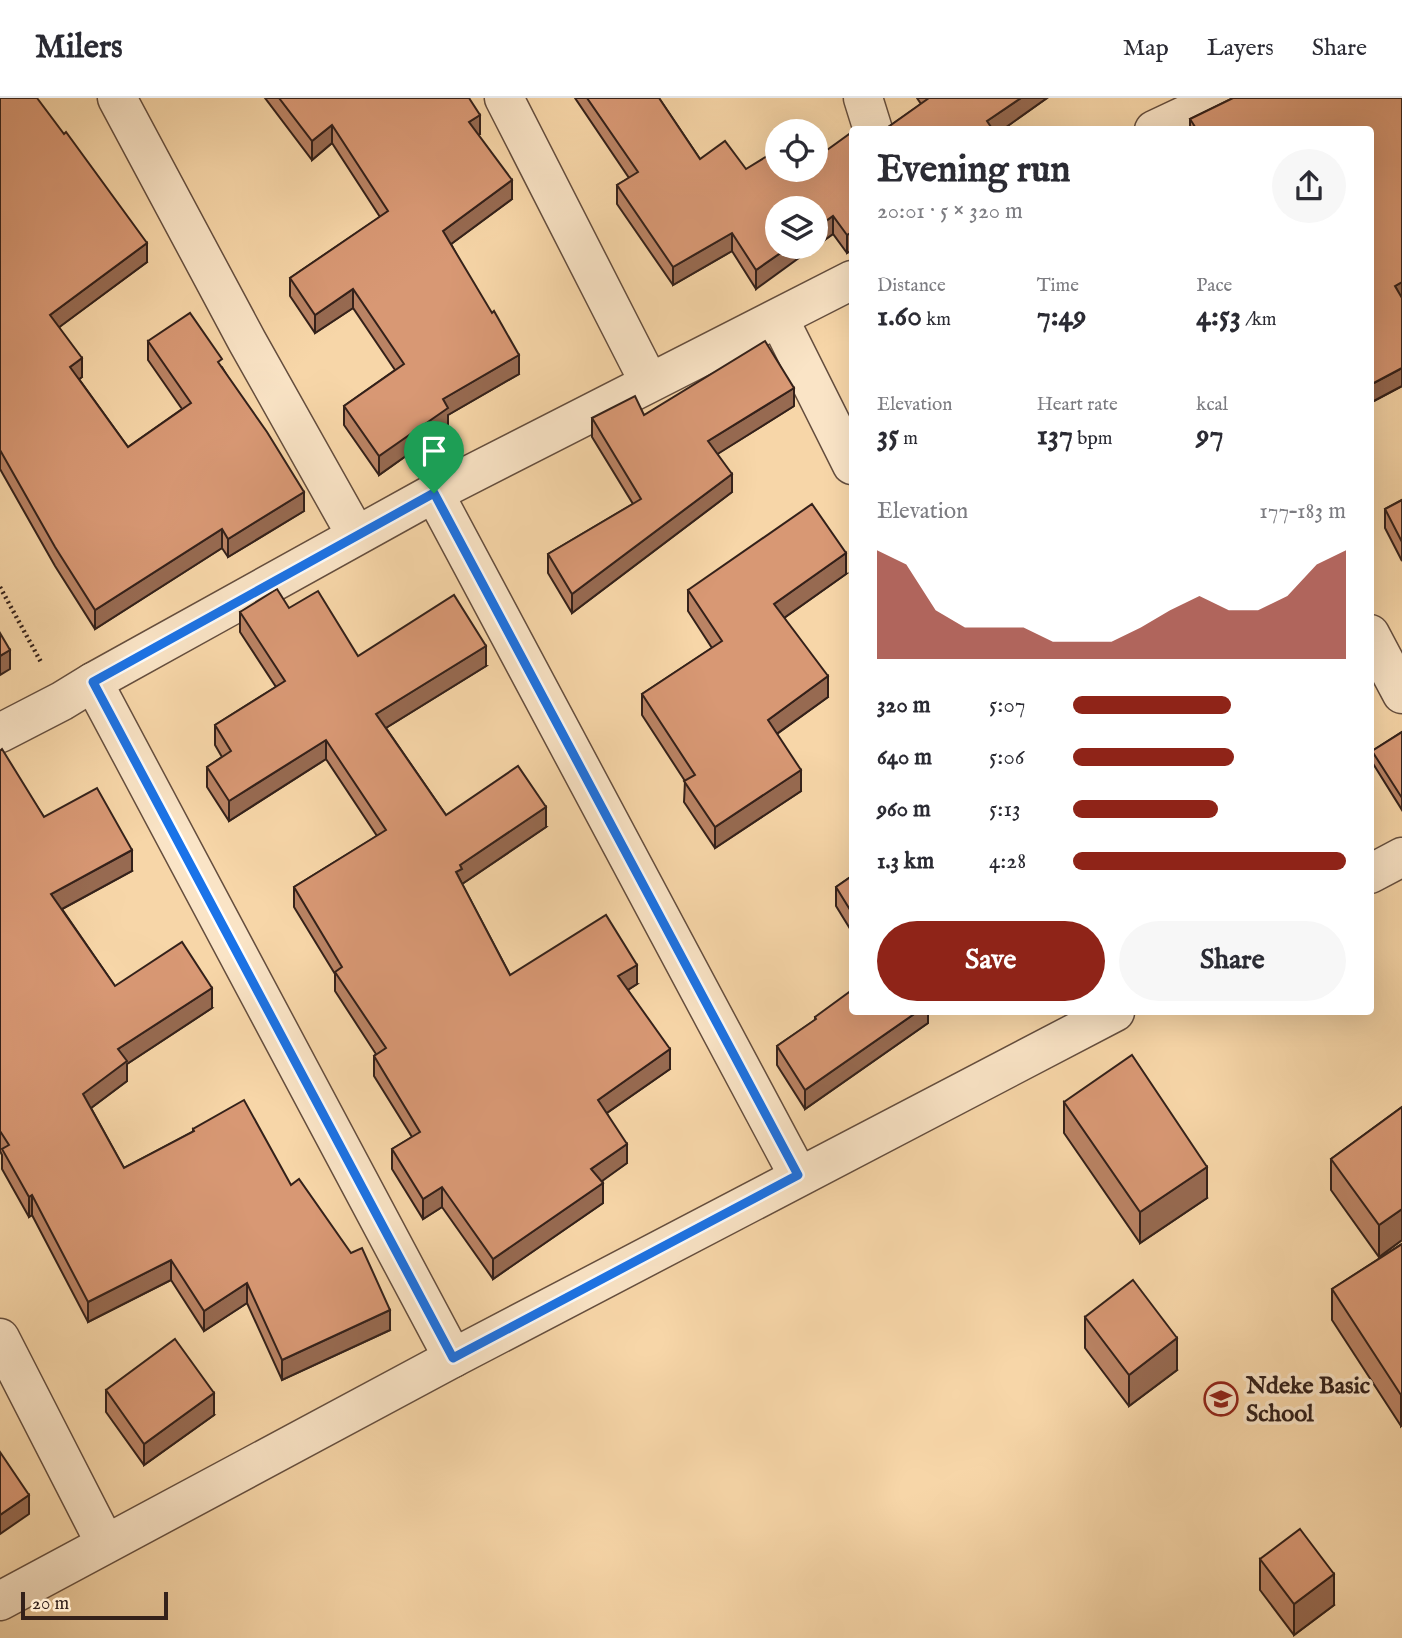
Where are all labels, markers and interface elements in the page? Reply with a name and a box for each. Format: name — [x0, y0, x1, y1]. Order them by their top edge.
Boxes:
text: Milers — [35, 27, 123, 69]
text: Map — [1123, 33, 1169, 64]
text: Layers — [1207, 33, 1274, 64]
text: Share — [1312, 33, 1367, 64]
map controls — [765, 119, 828, 259]
button: locate — [765, 119, 828, 182]
text: Evening run — [877, 147, 1071, 195]
button: share — [1272, 149, 1346, 223]
button: layers — [765, 196, 828, 259]
text: 20:01 · 5 × 320 m — [877, 197, 1023, 226]
text: Distance — [877, 274, 946, 298]
text: Time — [1037, 274, 1079, 298]
text: Pace — [1196, 274, 1232, 298]
text: 1.60 — [877, 298, 922, 336]
text: 7:49 — [1037, 298, 1086, 336]
text: 4:53 — [1196, 298, 1241, 336]
text: km — [922, 308, 951, 332]
text: /km — [1241, 308, 1277, 332]
text: Elevation — [877, 393, 952, 417]
text: Heart rate — [1037, 393, 1118, 417]
text: kcal — [1196, 393, 1228, 417]
text: 35 — [877, 417, 899, 455]
text: 137 — [1037, 417, 1073, 455]
text: 97 — [1196, 417, 1223, 455]
pin — [404, 421, 464, 493]
text: m — [899, 427, 918, 451]
text: bpm — [1073, 427, 1112, 451]
icon: arrive — [415, 432, 453, 470]
text: Elevation — [877, 497, 968, 526]
text: 177–183 m — [1259, 497, 1346, 526]
text: 320 m — [877, 691, 930, 720]
text: 5:07 — [989, 691, 1025, 720]
text: 640 m — [877, 743, 932, 772]
text: 5:06 — [989, 743, 1024, 772]
text: 960 m — [877, 795, 931, 824]
text: 5:13 — [989, 795, 1021, 824]
text: 1.3 km — [877, 847, 934, 876]
text: 4:28 — [989, 847, 1026, 876]
button: Save — [877, 921, 1105, 1001]
button: Share — [1119, 921, 1346, 1001]
place label: Ndeke Basic School — [1245, 1371, 1370, 1430]
school or university icon: Ndeke Basic School — [1202, 1380, 1240, 1418]
scale bar — [21, 1589, 168, 1621]
text: 20 m — [32, 1592, 69, 1616]

